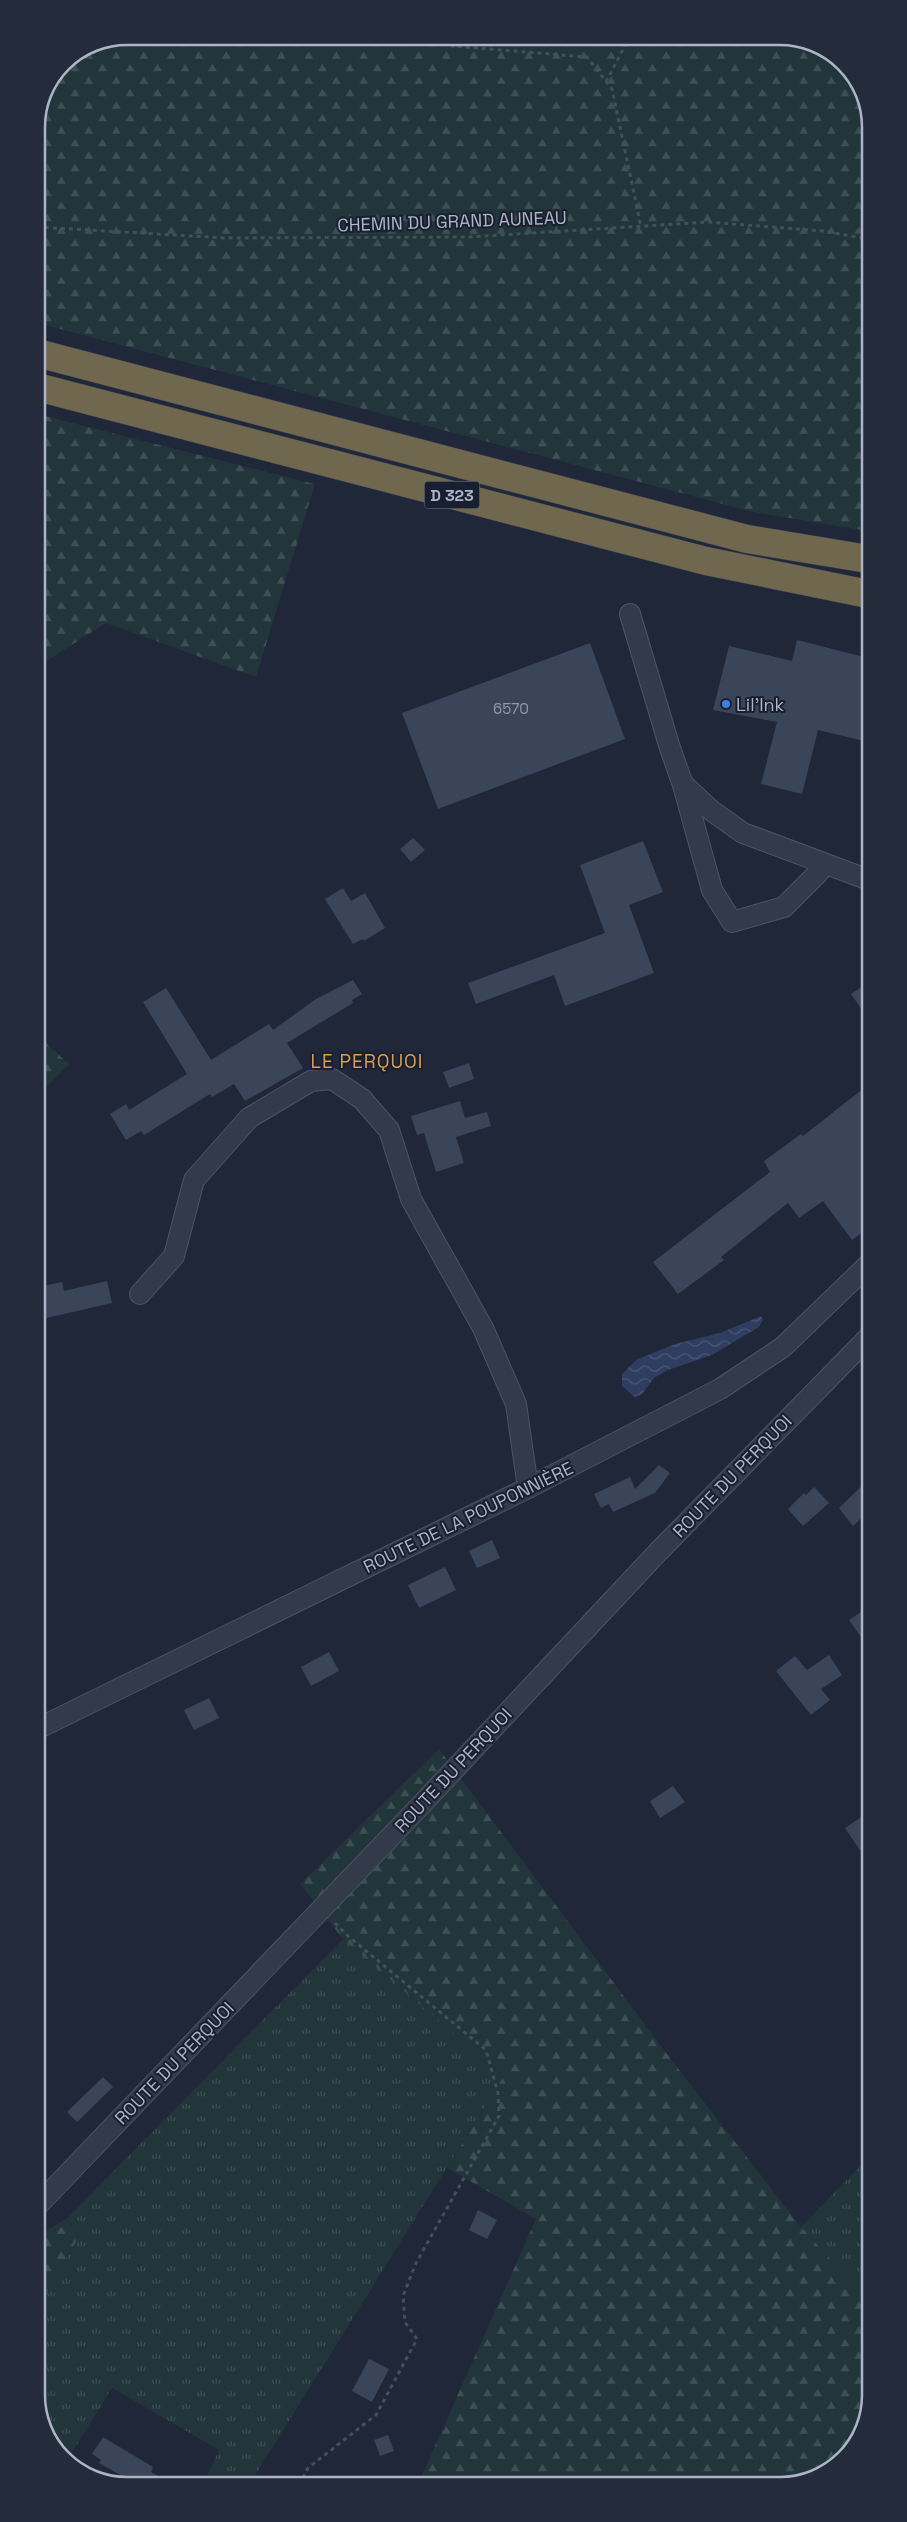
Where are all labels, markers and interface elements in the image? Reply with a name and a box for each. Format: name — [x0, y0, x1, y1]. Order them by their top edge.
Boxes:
street label: CHEMIN DU GRAND AUNEAU — [337, 205, 567, 237]
road number: D 323 — [424, 482, 480, 508]
place label: Lil’Ink — [736, 693, 785, 716]
marker: Lil’Ink — [720, 698, 732, 710]
house number: 6570 — [493, 699, 529, 718]
district label: LE PERQUOI — [311, 1049, 423, 1074]
street label: ROUTE DU PERQUOI — [667, 1410, 797, 1542]
street label: ROUTE DE LA POUPONNIÈRE — [359, 1456, 577, 1578]
street label: ROUTE DU PERQUOI — [389, 1703, 517, 1837]
street label: ROUTE DU PERQUOI — [109, 1997, 239, 2129]

